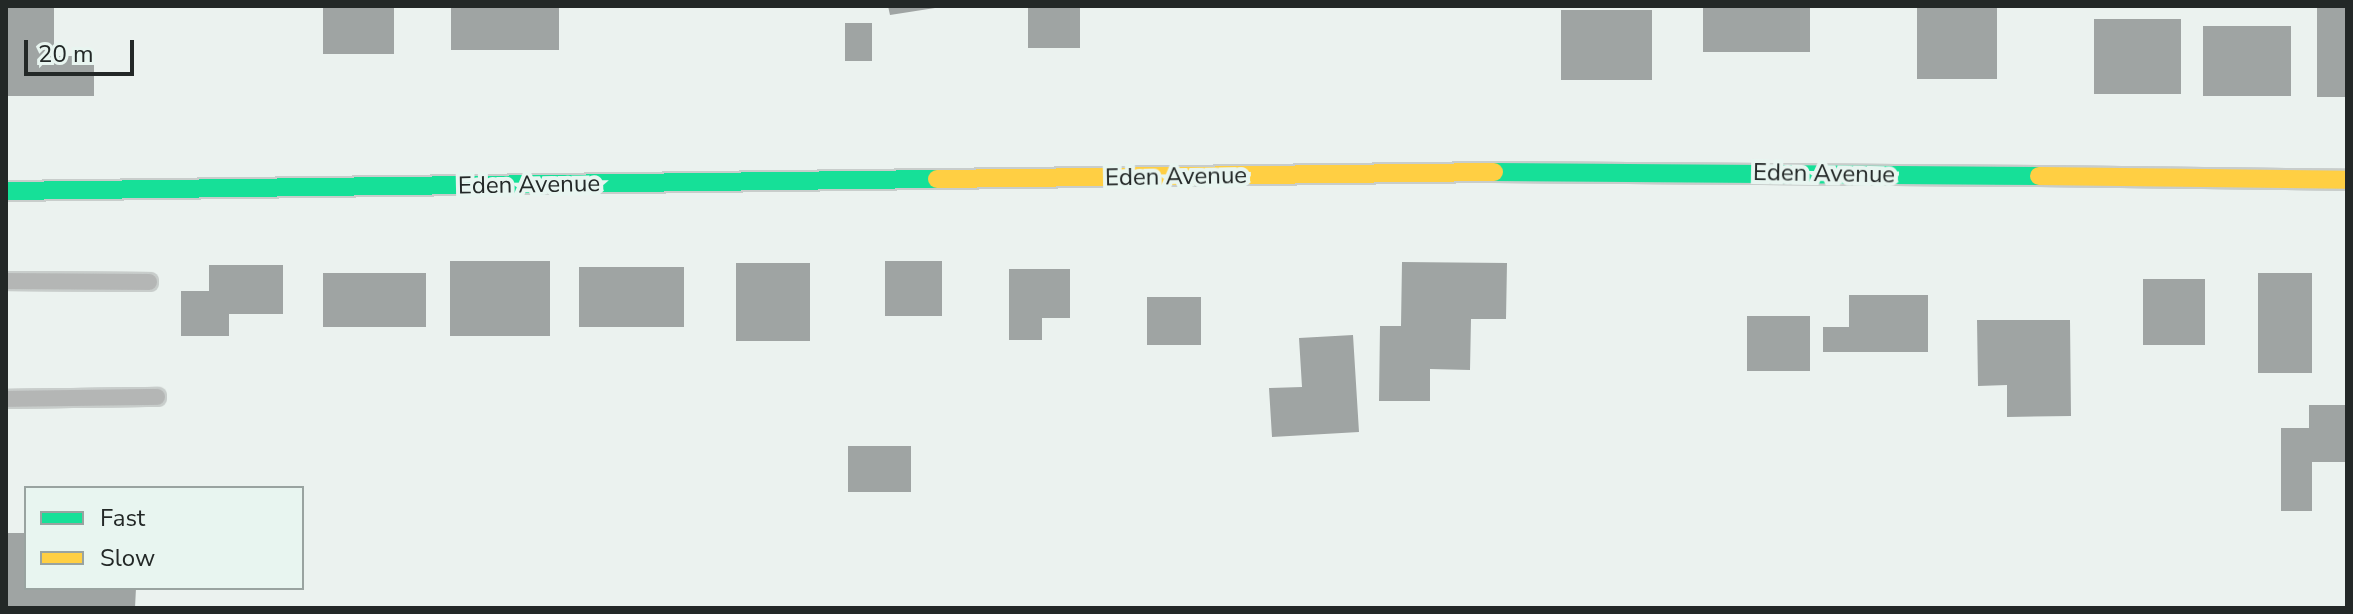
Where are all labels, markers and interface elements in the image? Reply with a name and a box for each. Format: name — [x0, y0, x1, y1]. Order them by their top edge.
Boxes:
scale bar — [28, 24, 138, 74]
text: 20 m — [38, 38, 94, 70]
street label: Eden Avenue — [1753, 158, 1895, 190]
street label: Eden Avenue — [1105, 161, 1247, 193]
street label: Eden Avenue — [458, 169, 600, 201]
legend — [24, 486, 304, 590]
text: Fast — [100, 502, 145, 534]
text: Slow — [100, 542, 155, 574]

